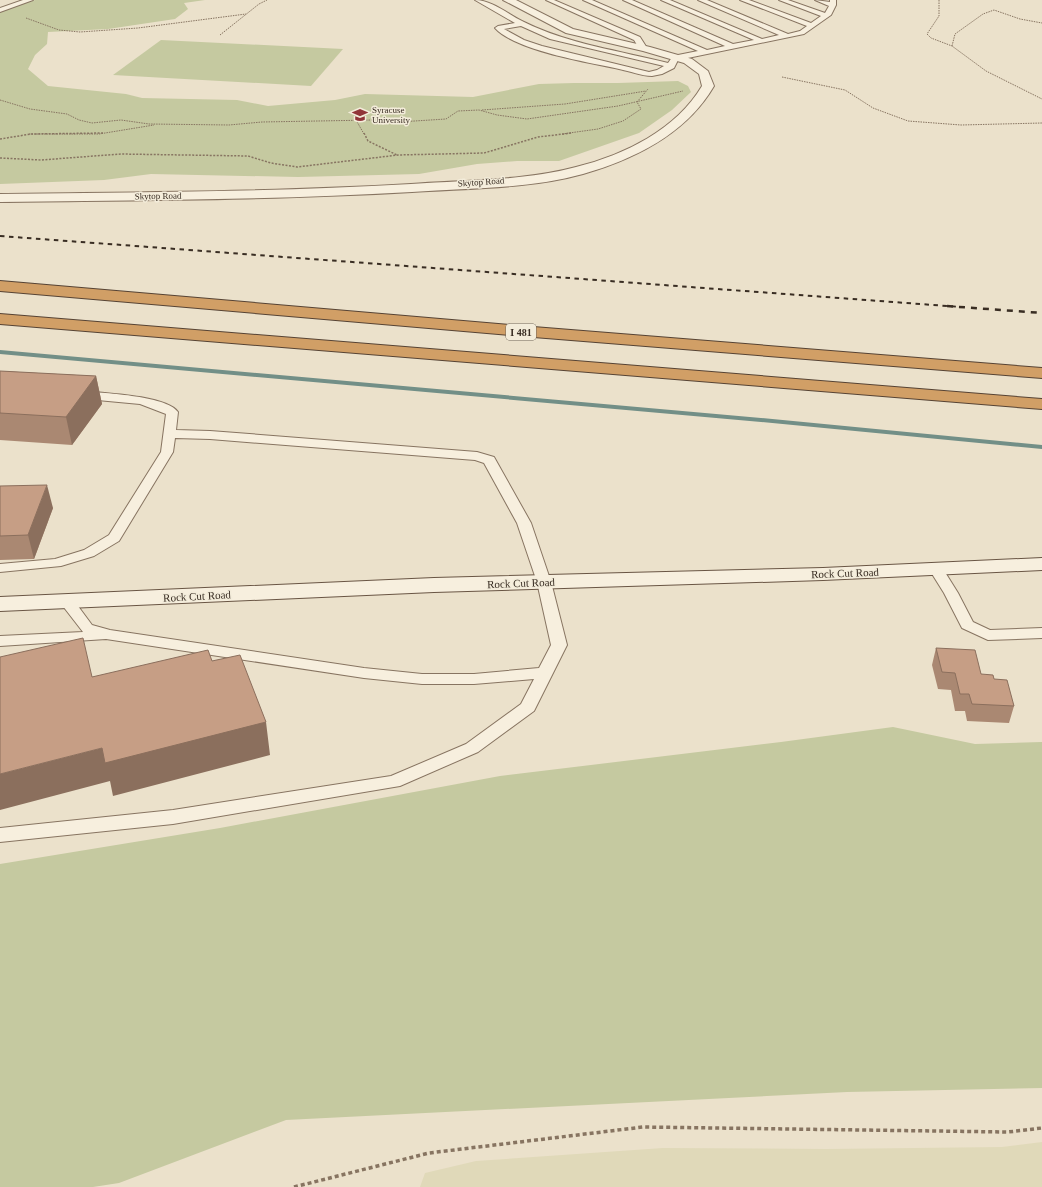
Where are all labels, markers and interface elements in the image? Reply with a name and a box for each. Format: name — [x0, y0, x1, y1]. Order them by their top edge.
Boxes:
place label: Syracuse University — [372, 105, 410, 125]
school or university icon: Syracuse University — [351, 106, 369, 124]
street label: Skytop Road — [457, 175, 505, 189]
street label: Skytop Road — [135, 191, 182, 201]
road number: I 481 — [506, 324, 536, 340]
street label: Rock Cut Road — [811, 566, 880, 580]
street label: Rock Cut Road — [487, 576, 556, 590]
street label: Rock Cut Road — [163, 588, 232, 604]

